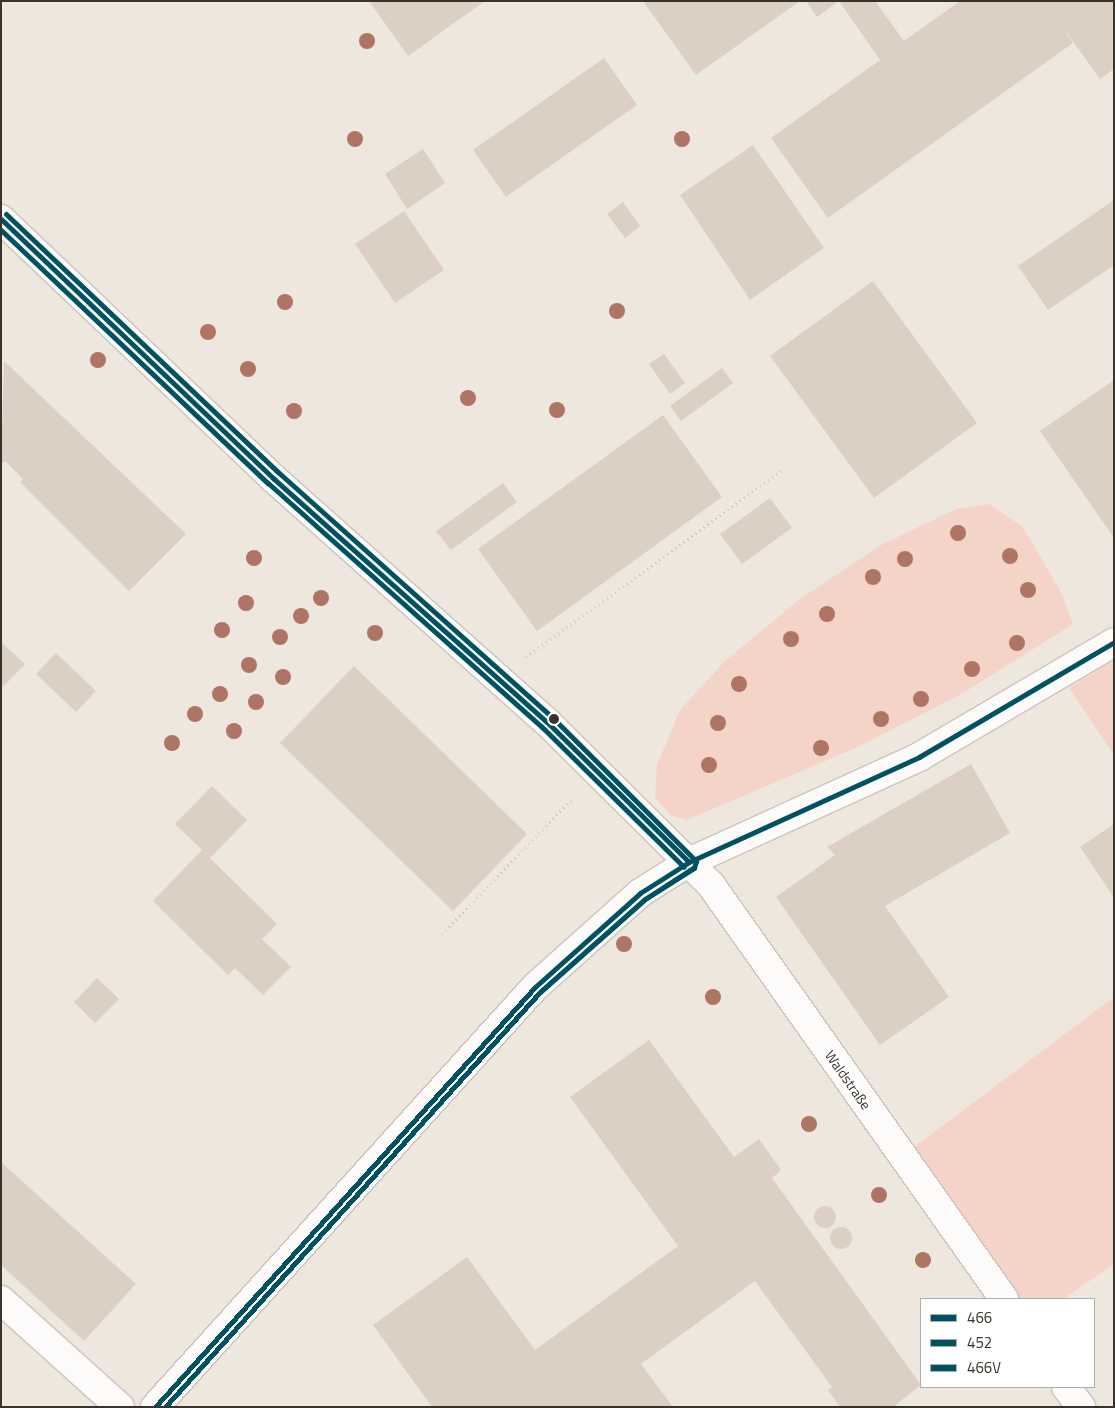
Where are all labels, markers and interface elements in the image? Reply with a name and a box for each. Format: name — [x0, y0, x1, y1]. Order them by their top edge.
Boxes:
unlabelled marker — [549, 714, 559, 724]
street label: Waldstraße — [822, 1047, 874, 1113]
legend — [920, 1298, 1095, 1388]
text: 466 — [967, 1306, 992, 1329]
text: 452 — [967, 1331, 992, 1354]
text: 466V — [967, 1356, 1001, 1379]

